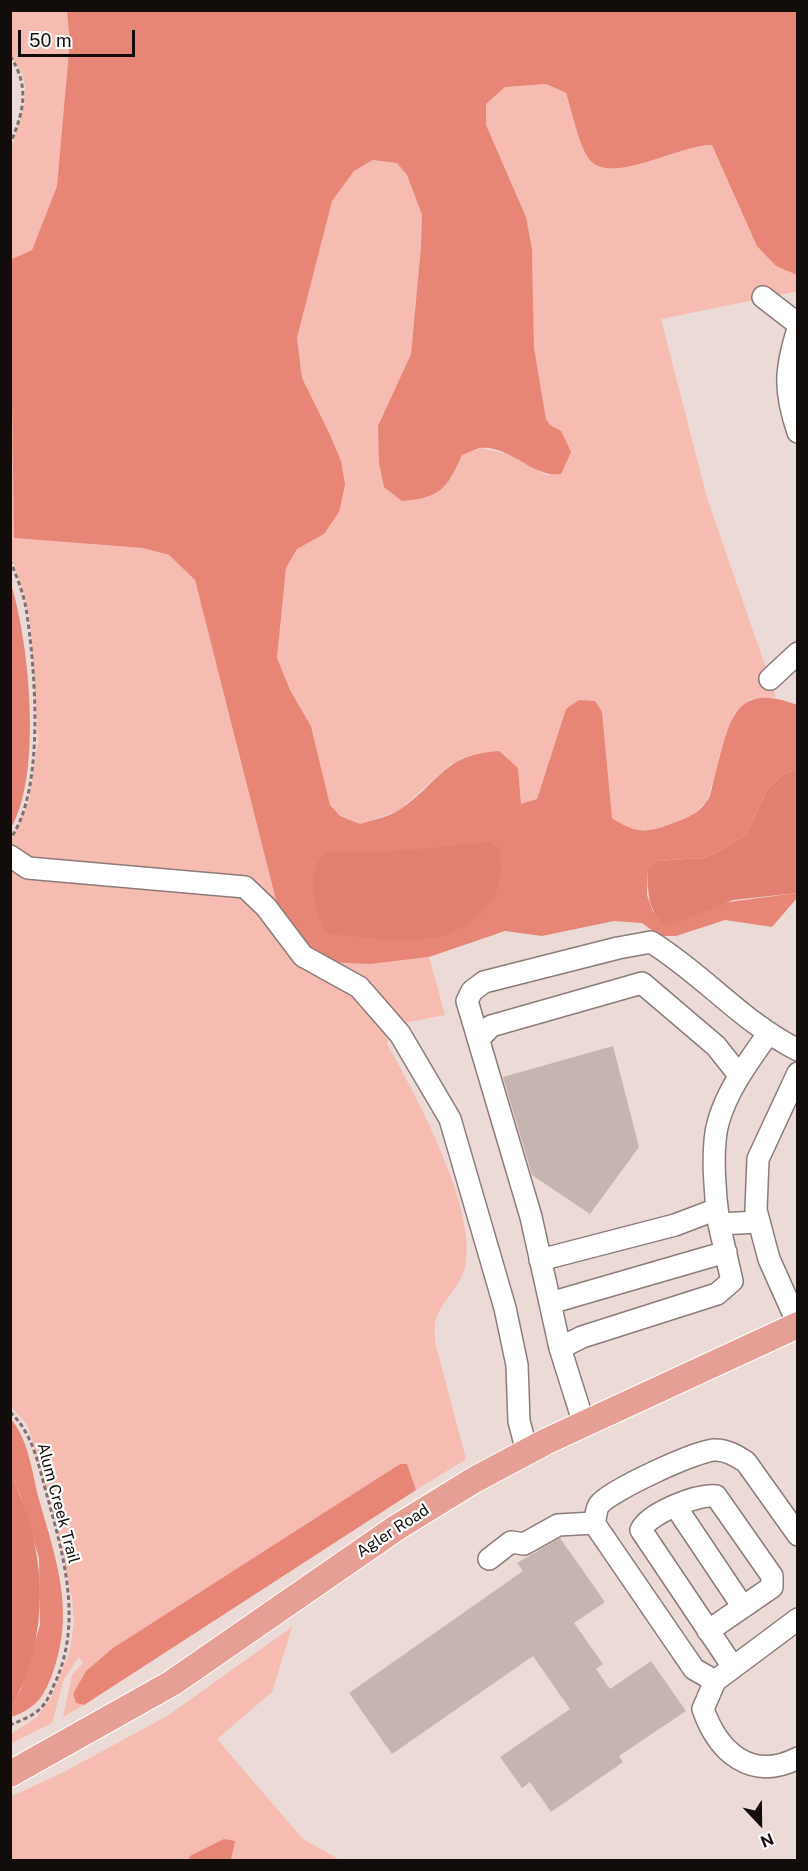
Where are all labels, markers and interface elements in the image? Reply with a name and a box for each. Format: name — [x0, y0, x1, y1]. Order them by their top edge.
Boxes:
scale bar — [21, 18, 138, 56]
text: 50 m — [29, 30, 72, 51]
street label: Alum Creek Trail — [33, 1441, 83, 1565]
street label: Agler Road — [353, 1500, 433, 1562]
north arrow — [730, 1793, 790, 1853]
text: N — [758, 1829, 776, 1851]

